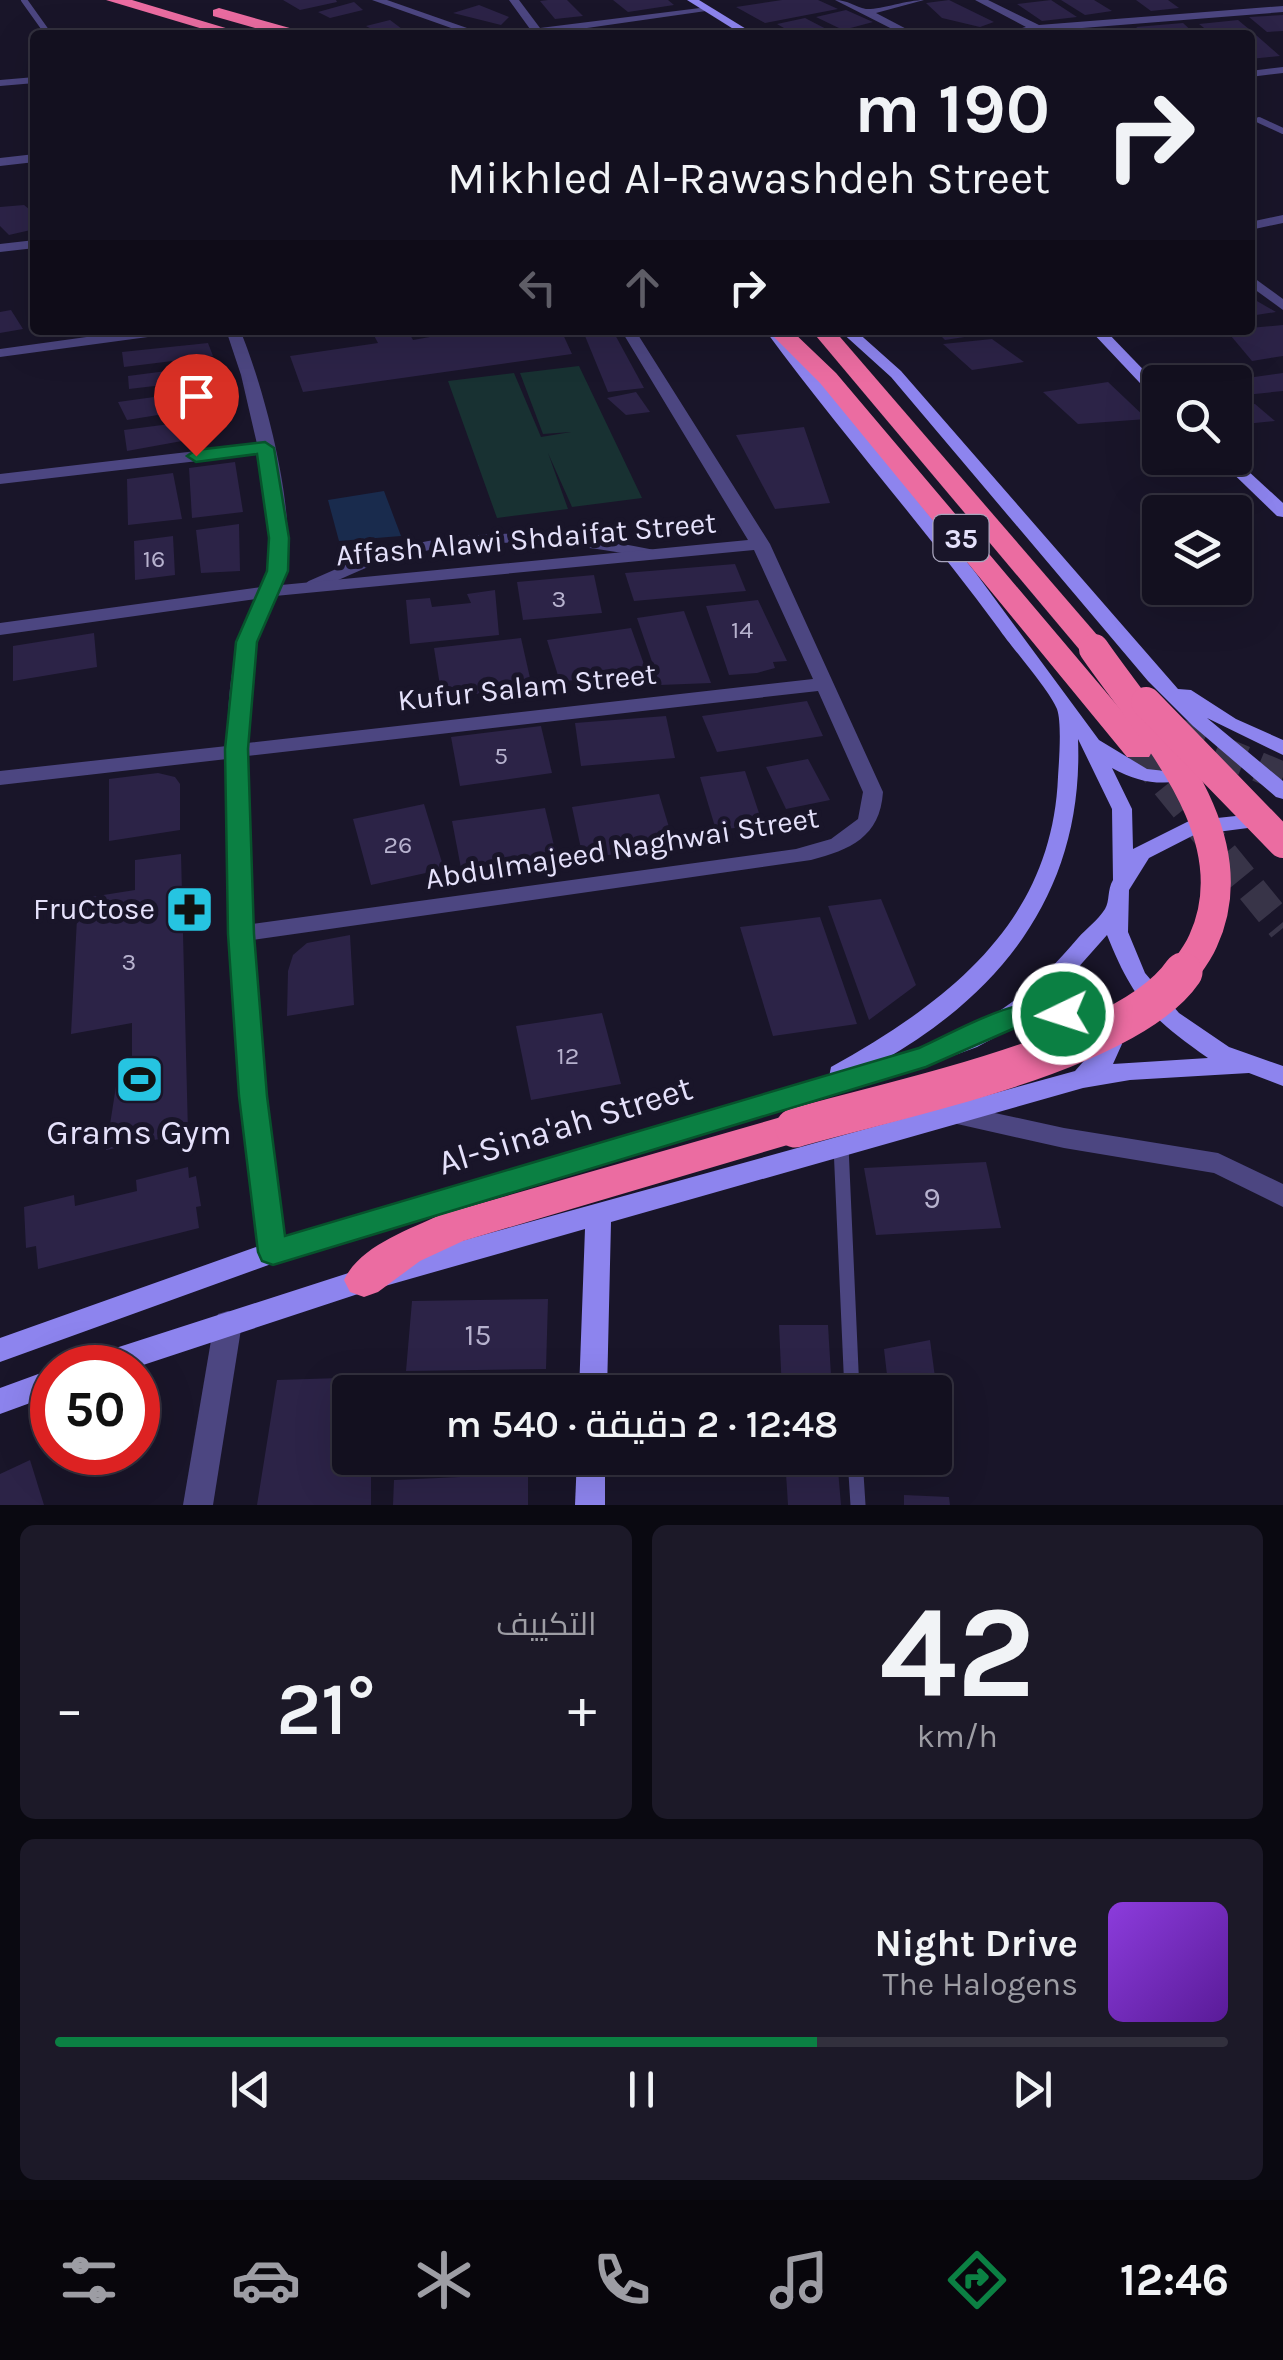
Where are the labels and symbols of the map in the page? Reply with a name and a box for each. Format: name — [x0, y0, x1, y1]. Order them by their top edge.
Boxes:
pin — [154, 354, 239, 457]
street label: Affash Alawi Shdaifat Street — [334, 504, 718, 574]
road number: 35 — [934, 515, 988, 561]
house number: 16 — [143, 544, 165, 573]
house number: 3 — [552, 584, 566, 613]
house number: 14 — [731, 615, 753, 644]
street label: Kufur Salam Street — [396, 656, 658, 718]
house number: 5 — [494, 741, 508, 770]
street label: Abdulmajeed Naghwai Street — [423, 799, 821, 897]
house number: 26 — [384, 830, 412, 859]
pharmacy icon: FruCtose — [164, 883, 216, 935]
place label: FruCtose — [33, 891, 155, 927]
house number: 3 — [122, 947, 136, 976]
position arrow — [1011, 962, 1115, 1066]
house number: 12 — [557, 1041, 579, 1070]
sports icon: Grams Gym — [113, 1054, 165, 1106]
street label: Al-Sina'ah Street — [433, 1067, 697, 1184]
place label: Grams Gym — [46, 1112, 232, 1153]
house number: 9 — [923, 1180, 941, 1216]
house number: 15 — [465, 1317, 491, 1353]
speed limit sign: 50 — [30, 1345, 160, 1475]

